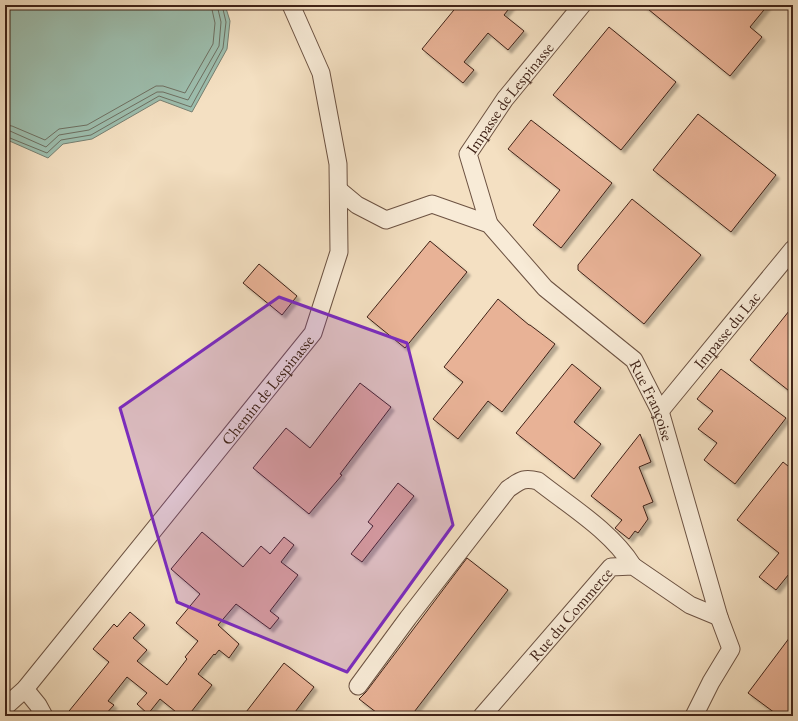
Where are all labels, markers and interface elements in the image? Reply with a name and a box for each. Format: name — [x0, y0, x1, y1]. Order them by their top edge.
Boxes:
street label: Impasse de Lespinasse — [461, 38, 558, 158]
street label: Impasse du Lac — [689, 287, 765, 373]
street label: Chemin de Lespinasse — [217, 330, 318, 449]
street label: Rue Françoise — [625, 356, 678, 443]
street label: Rue du Commerce — [524, 563, 617, 665]

